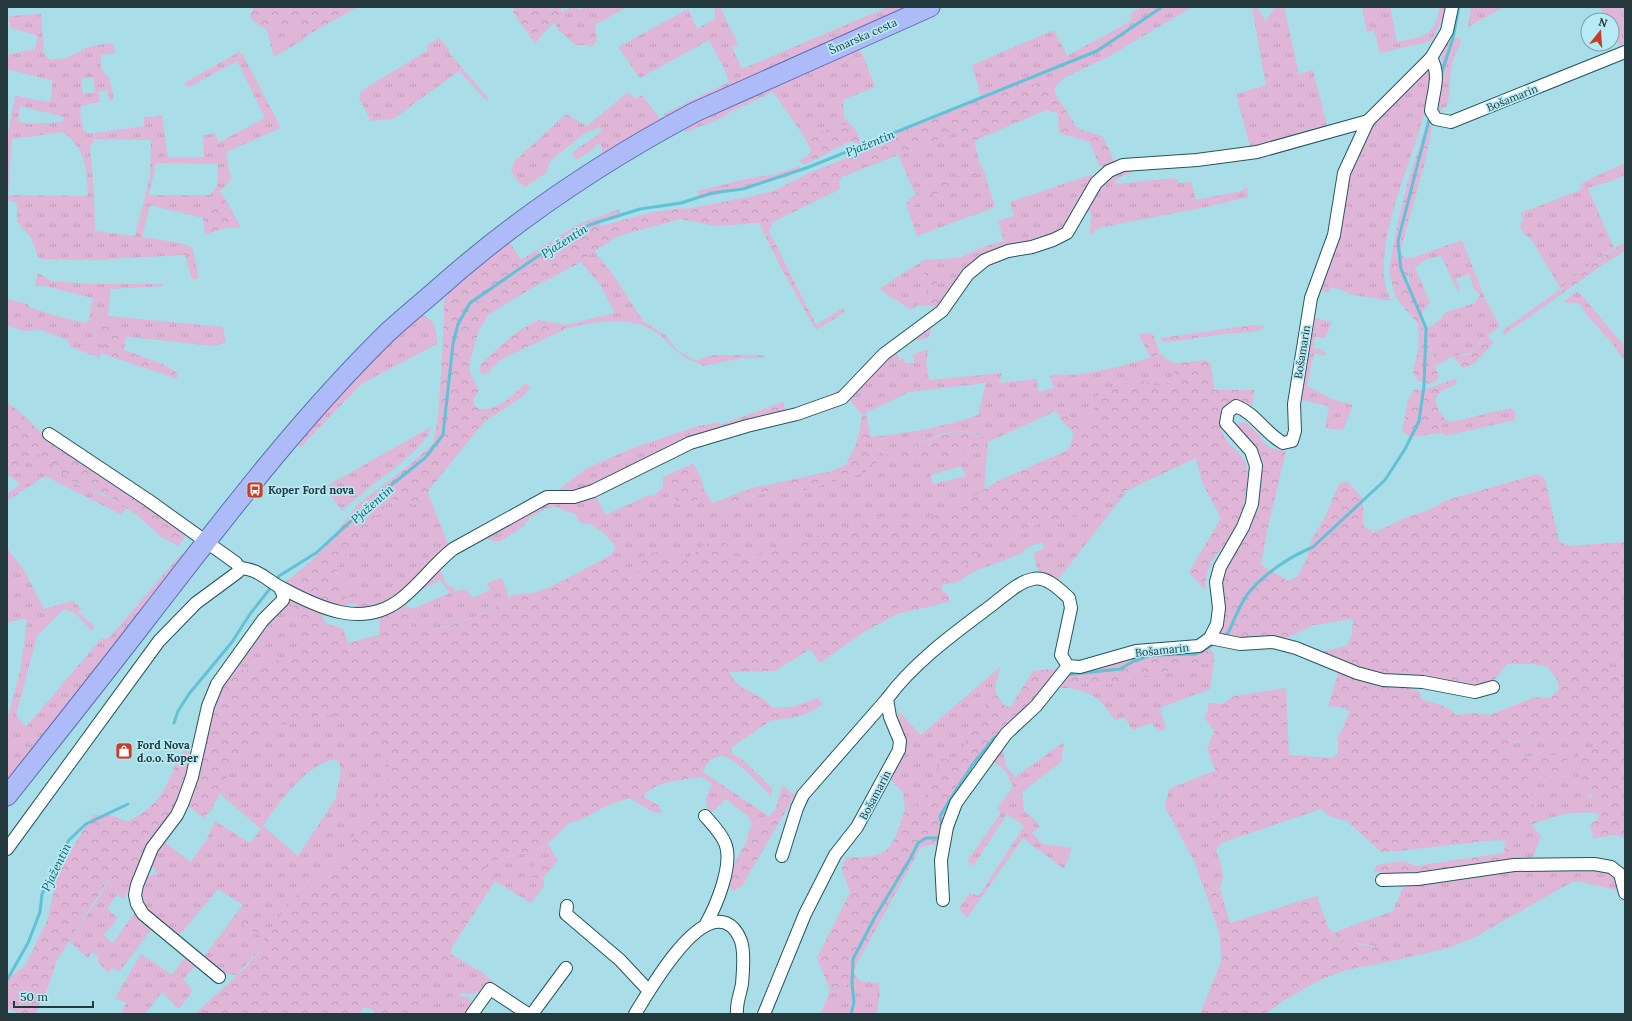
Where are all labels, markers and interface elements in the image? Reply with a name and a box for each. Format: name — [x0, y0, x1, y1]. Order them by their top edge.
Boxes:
north arrow — [1580, 12, 1620, 52]
text: N — [1597, 14, 1610, 31]
street label: Šmarska cesta — [827, 15, 899, 57]
street label: Bošamarin — [1484, 81, 1540, 115]
water label: Pjažentin — [843, 126, 897, 160]
water label: Pjažentin — [538, 221, 590, 261]
street label: Bošamarin — [1291, 324, 1313, 380]
bus stop icon: Koper Ford nova — [245, 480, 265, 500]
water label: Pjažentin — [348, 481, 397, 527]
place label: Koper Ford nova — [268, 483, 354, 497]
street label: Bošamarin — [1134, 640, 1190, 660]
place label: Ford Nova d.o.o. Koper — [137, 738, 199, 765]
shop icon: Ford Nova d.o.o. Koper — [114, 741, 134, 761]
street label: Bošamarin — [856, 768, 894, 822]
water label: Pjažentin — [38, 840, 74, 893]
scale bar — [14, 983, 93, 1009]
text: 50 m — [20, 989, 48, 1004]

